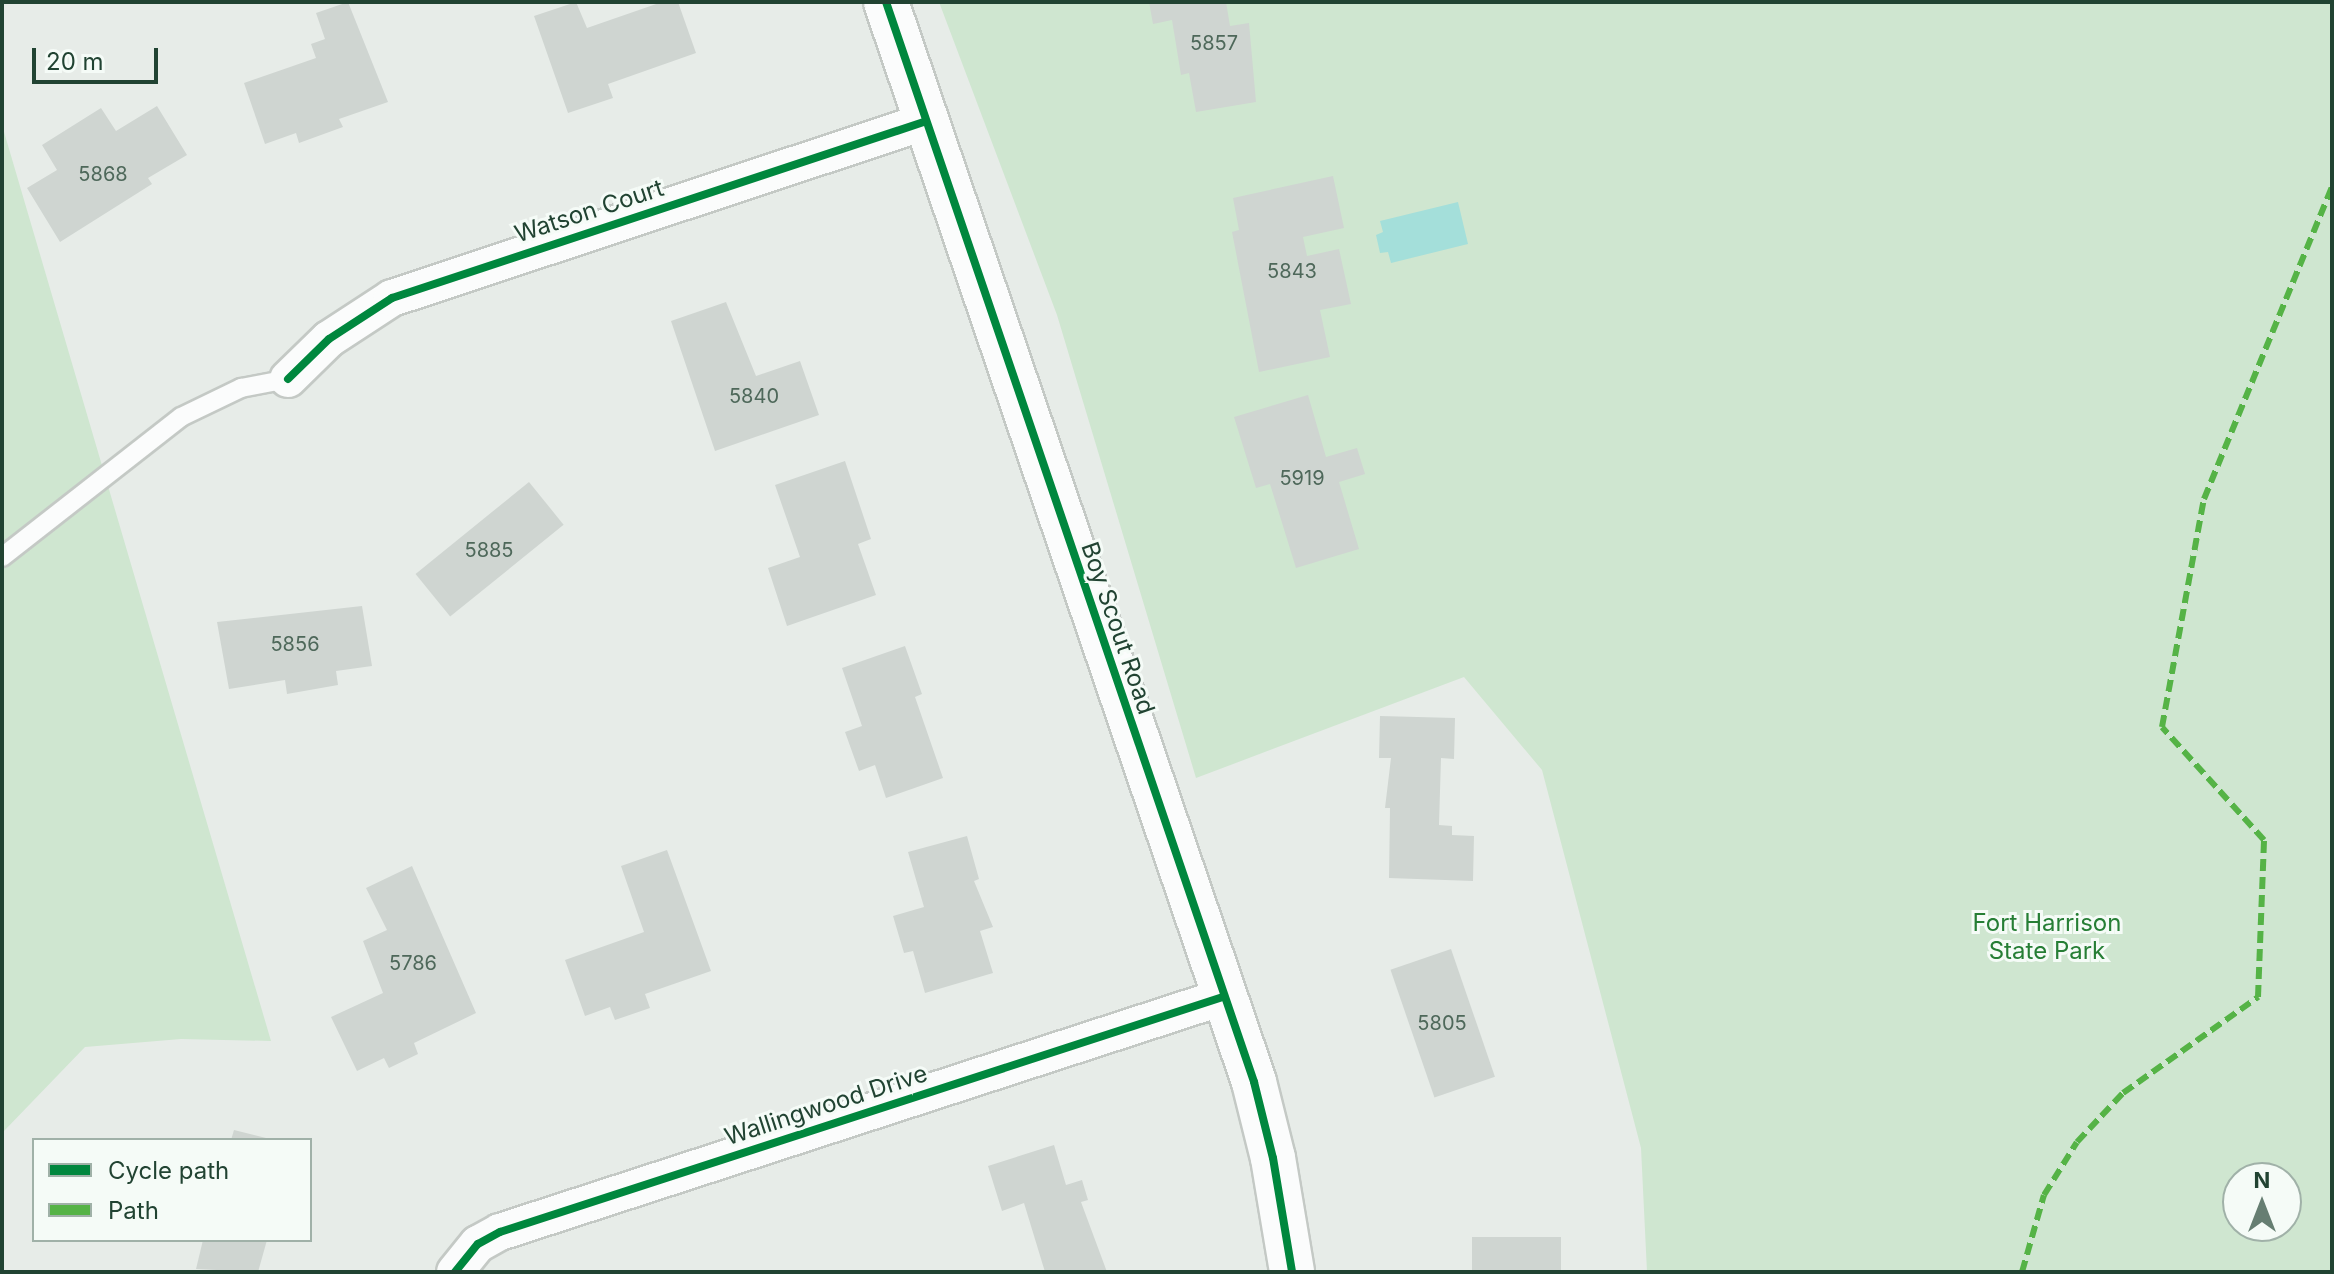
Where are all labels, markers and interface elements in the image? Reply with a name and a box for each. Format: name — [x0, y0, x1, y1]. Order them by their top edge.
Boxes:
house number: 5857 — [1190, 31, 1238, 55]
scale bar — [36, 32, 162, 82]
text: 20 m — [46, 47, 104, 76]
house number: 5868 — [78, 162, 128, 186]
street label: Watson Court — [511, 173, 667, 249]
house number: 5843 — [1267, 259, 1317, 283]
house number: 5840 — [729, 384, 779, 408]
house number: 5919 — [1279, 466, 1325, 490]
house number: 5885 — [464, 538, 514, 562]
street label: Boy Scout Road — [1075, 538, 1161, 718]
house number: 5856 — [270, 632, 320, 656]
park label: Fort Harrison State Park — [1973, 909, 2121, 965]
house number: 5786 — [389, 951, 437, 975]
house number: 5805 — [1417, 1011, 1467, 1035]
street label: Wallingwood Drive — [721, 1059, 931, 1151]
legend — [32, 1138, 312, 1242]
text: Cycle path — [108, 1156, 229, 1185]
north arrow — [2222, 1162, 2302, 1242]
text: N — [2254, 1167, 2270, 1193]
text: Path — [108, 1196, 159, 1225]

